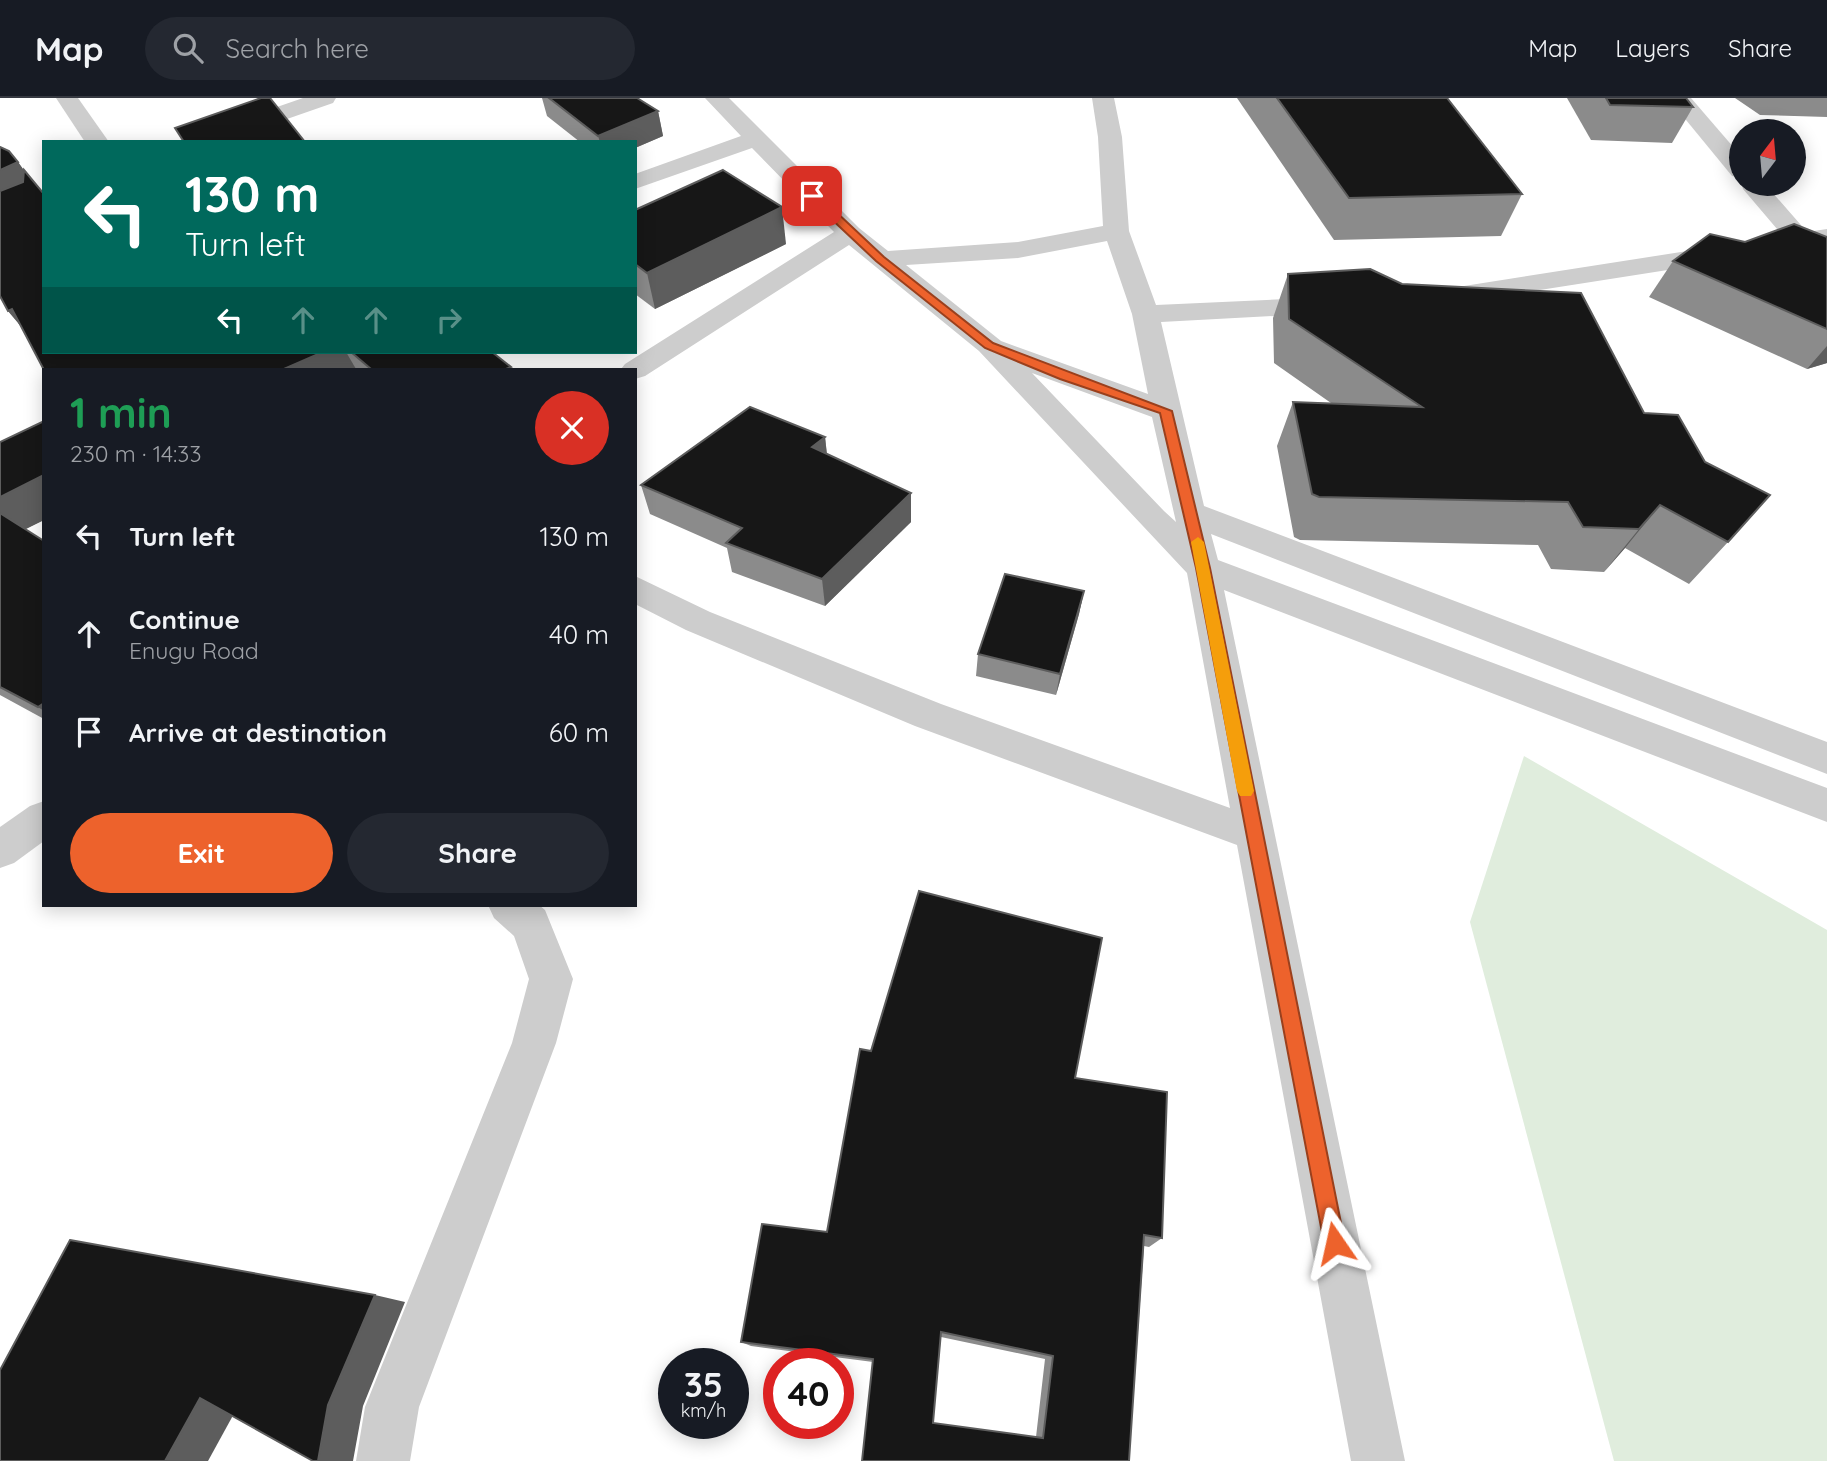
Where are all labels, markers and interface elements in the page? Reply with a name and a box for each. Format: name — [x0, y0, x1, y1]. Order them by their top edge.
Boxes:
search box — [145, 17, 635, 80]
text: Map — [35, 28, 103, 69]
icon: search — [169, 29, 207, 67]
text: Search here — [225, 32, 369, 65]
text: Map — [1528, 33, 1577, 63]
text: Layers — [1615, 33, 1690, 63]
text: Share — [1728, 33, 1792, 63]
north arrow — [1729, 119, 1806, 196]
map controls — [1729, 119, 1806, 196]
text: 130 m — [185, 163, 319, 224]
pin — [782, 166, 842, 226]
icon: left — [70, 168, 161, 259]
icon: arrive — [793, 177, 831, 215]
text: Turn left — [185, 224, 306, 264]
icon: left — [211, 301, 249, 339]
icon: ahead — [284, 301, 322, 339]
icon: ahead — [357, 301, 395, 339]
icon: right — [430, 301, 468, 339]
text: 1 min — [70, 386, 172, 439]
button: close — [535, 391, 609, 465]
text: 230 m · 14:33 — [70, 439, 201, 468]
icon: left — [70, 517, 108, 555]
text: Turn left — [129, 520, 236, 553]
text: 130 m — [539, 520, 609, 553]
text: Continue — [129, 603, 240, 636]
icon: ahead — [70, 615, 108, 653]
text: 40 m — [549, 618, 609, 651]
text: Enugu Road — [129, 636, 259, 665]
icon: arrive — [70, 713, 108, 751]
text: Arrive at destination — [129, 716, 387, 749]
text: 60 m — [549, 716, 609, 749]
button: Exit — [70, 813, 333, 893]
button: Share — [347, 813, 609, 893]
position arrow — [1298, 1206, 1372, 1280]
speed limit sign: 40 — [763, 1348, 854, 1439]
text: 35 — [684, 1362, 723, 1406]
text: km/h — [681, 1399, 726, 1422]

